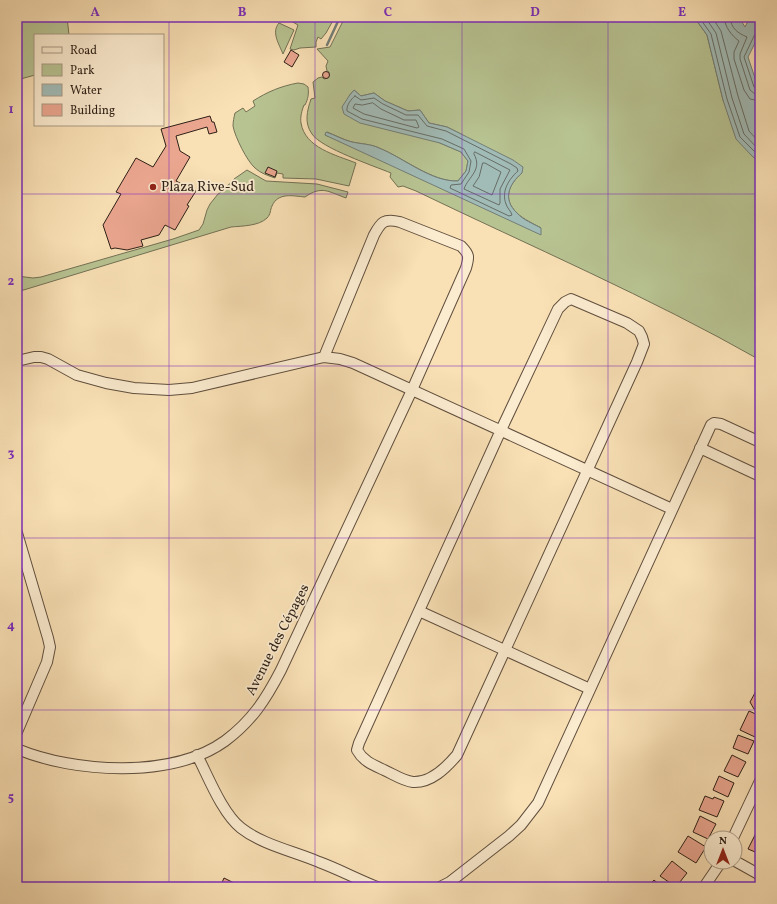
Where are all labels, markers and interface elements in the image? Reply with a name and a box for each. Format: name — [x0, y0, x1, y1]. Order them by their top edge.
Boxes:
text: A — [90, 4, 100, 22]
text: B — [238, 4, 247, 22]
text: C — [384, 4, 392, 22]
text: D — [530, 4, 540, 22]
text: E — [678, 4, 686, 22]
legend — [34, 34, 164, 126]
text: Road — [70, 43, 97, 59]
text: Park — [70, 63, 95, 79]
text: Water — [70, 83, 102, 99]
text: 1 — [8, 101, 14, 119]
text: Building — [70, 103, 115, 119]
place label: Plaza Rive-Sud — [161, 178, 254, 197]
marker: Plaza Rive-Sud — [148, 182, 158, 192]
text: 2 — [8, 273, 15, 291]
text: 3 — [8, 445, 15, 463]
street label: Avenue des Cépages — [242, 581, 314, 699]
text: 4 — [7, 617, 15, 635]
text: 5 — [8, 789, 14, 807]
north arrow — [703, 830, 743, 870]
text: N — [719, 834, 727, 849]

